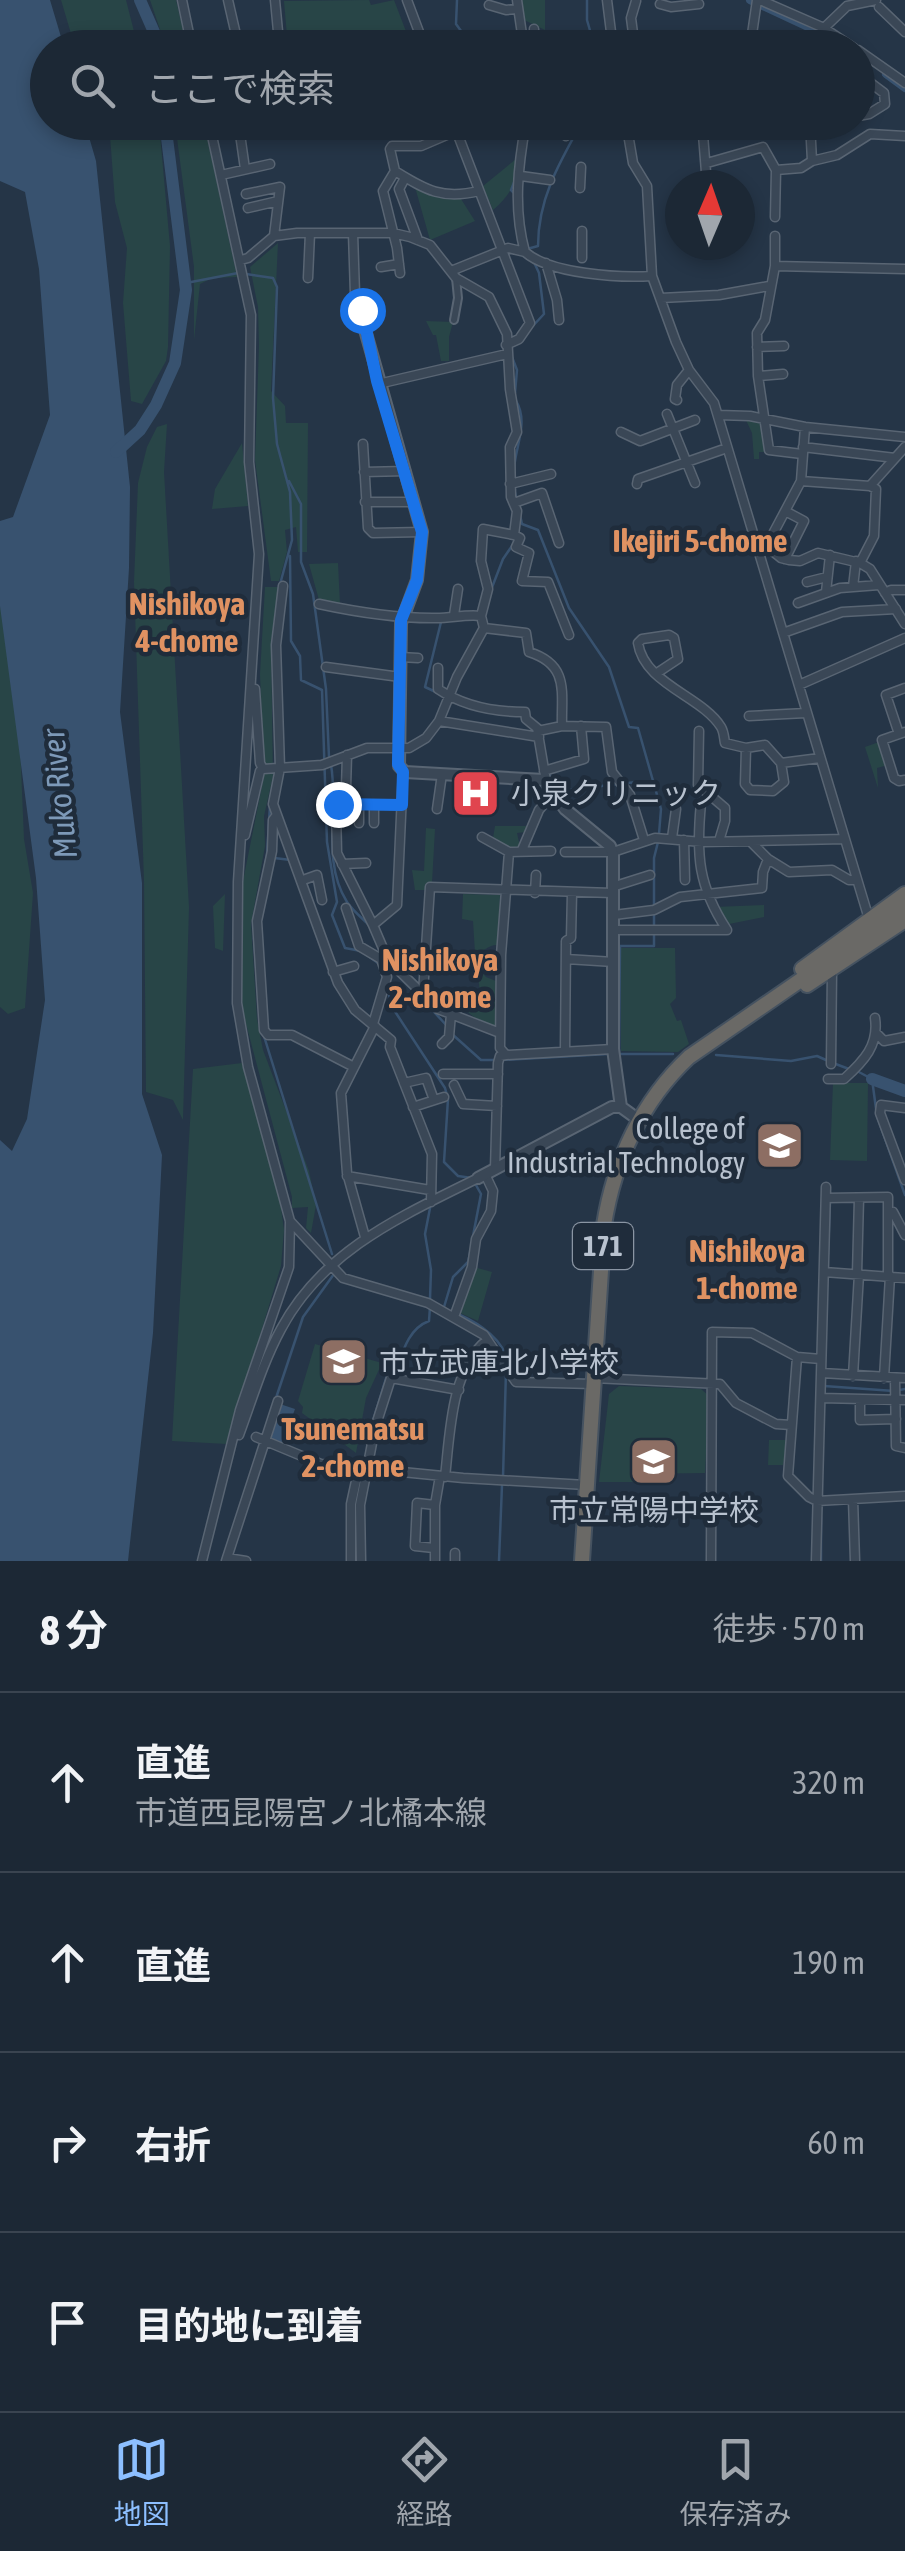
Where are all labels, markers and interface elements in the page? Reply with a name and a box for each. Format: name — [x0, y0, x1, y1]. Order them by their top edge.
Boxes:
search box — [30, 30, 875, 140]
icon: search — [65, 58, 120, 113]
text: ここで検索 — [145, 67, 335, 110]
north arrow — [665, 170, 755, 260]
route start — [340, 288, 386, 334]
district label: Ikejiri 5-chome — [612, 522, 788, 559]
district label: Nishikoya 4-chome — [129, 585, 245, 659]
water label: Muko River — [34, 726, 84, 861]
hospital icon: 小泉クリニック — [450, 767, 502, 819]
place label: 小泉クリニック — [511, 776, 721, 810]
route end — [316, 782, 362, 828]
district label: Nishikoya 2-chome — [382, 941, 498, 1015]
place label: College of Industrial Technology — [507, 1111, 745, 1179]
school or university icon: College of Industrial Technology — [754, 1119, 806, 1171]
road number: 171 — [573, 1223, 633, 1269]
district label: Nishikoya 1-chome — [689, 1232, 805, 1306]
school or university icon: 市立武庫北小学校 — [318, 1336, 370, 1388]
place label: 市立武庫北小学校 — [379, 1345, 619, 1379]
district label: Tsunematsu 2-chome — [282, 1410, 424, 1484]
school or university icon: 市立常陽中学校 — [628, 1435, 680, 1487]
place label: 市立常陽中学校 — [549, 1493, 759, 1527]
text: 8 分 — [40, 1606, 108, 1654]
text: 徒歩 · 570 m — [713, 1610, 865, 1647]
text: 直進 — [135, 1741, 211, 1784]
icon: ahead — [40, 1755, 95, 1810]
text: 320 m — [792, 1764, 865, 1801]
text: 市道西昆陽宮ノ北橘本線 — [135, 1794, 487, 1831]
icon: ahead — [40, 1935, 95, 1990]
text: 直進 — [135, 1944, 211, 1987]
text: 190 m — [792, 1944, 865, 1981]
icon: right — [40, 2115, 95, 2170]
text: 右折 — [135, 2124, 211, 2167]
text: 60 m — [807, 2124, 865, 2161]
icon: arrive — [40, 2295, 95, 2350]
text: 目的地に到着 — [135, 2304, 363, 2347]
tab: 地図 — [113, 2432, 170, 2532]
tab: 経路 — [396, 2432, 453, 2532]
tab: 保存済み — [679, 2432, 792, 2532]

